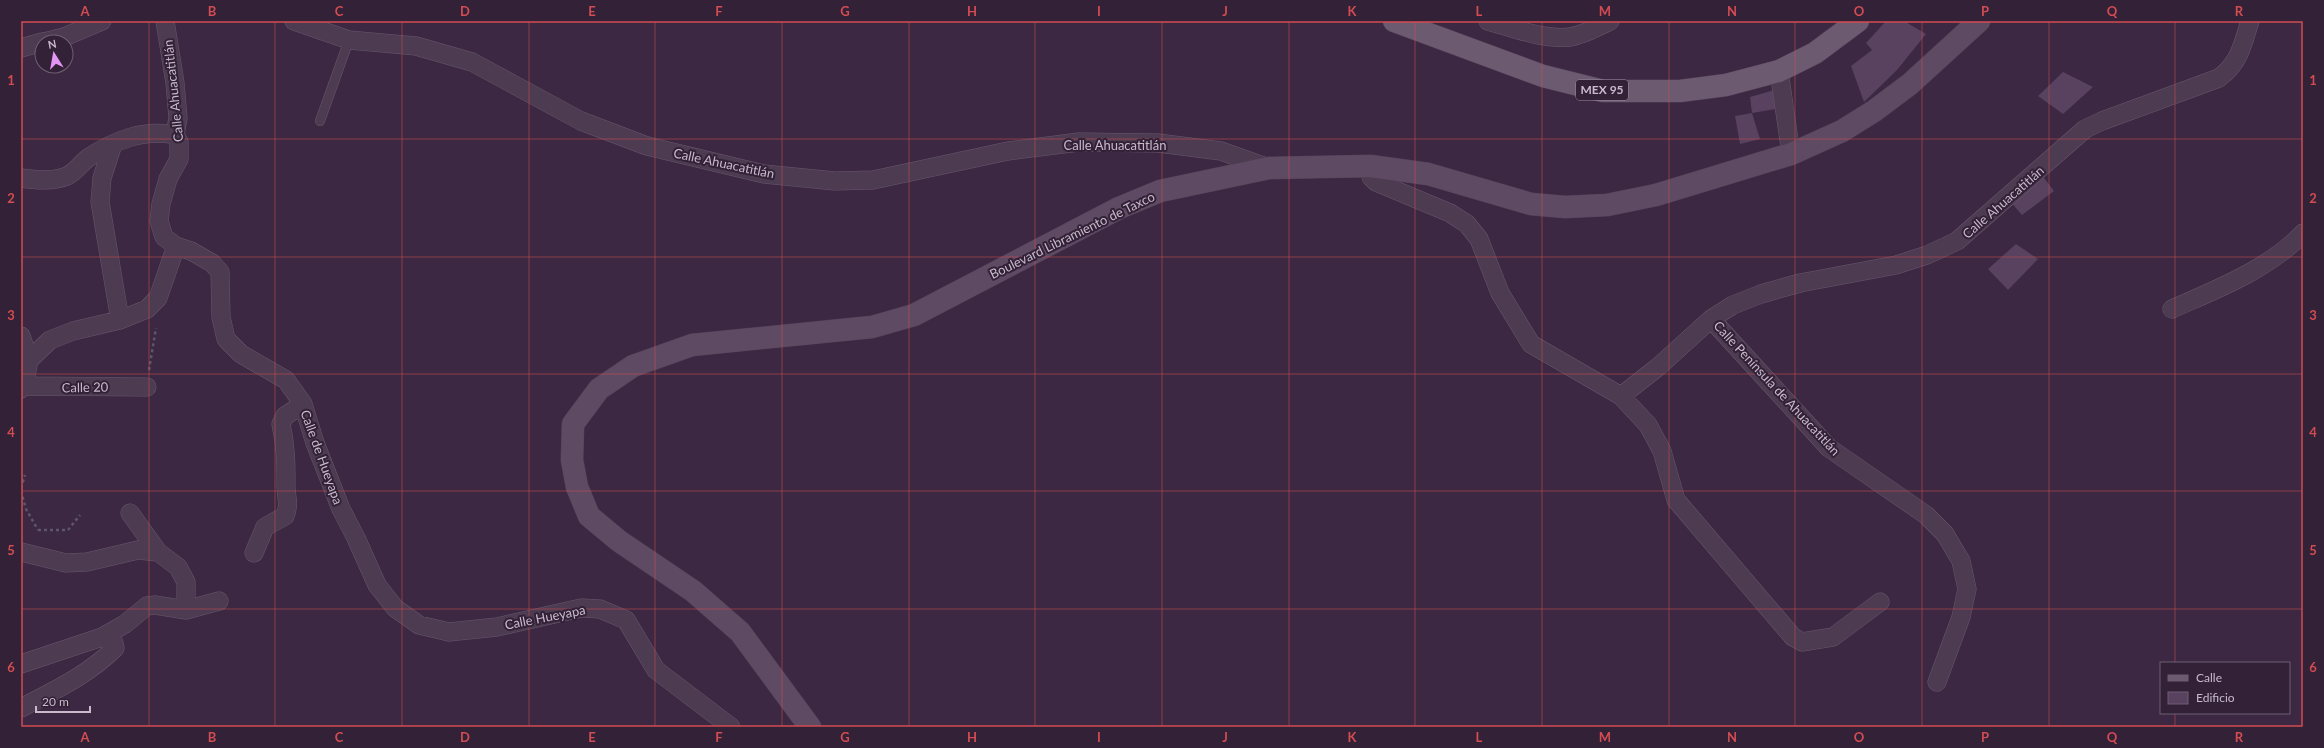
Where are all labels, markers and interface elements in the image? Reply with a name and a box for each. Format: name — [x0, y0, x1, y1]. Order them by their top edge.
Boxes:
text: A — [79, 3, 90, 19]
text: B — [208, 3, 217, 19]
text: C — [335, 3, 344, 19]
text: D — [460, 3, 470, 19]
text: E — [588, 3, 596, 19]
text: F — [715, 3, 723, 19]
text: G — [840, 3, 850, 19]
text: H — [967, 3, 977, 19]
text: I — [1097, 3, 1101, 19]
text: J — [1222, 3, 1228, 19]
text: K — [1348, 3, 1358, 19]
text: L — [1476, 3, 1483, 19]
text: M — [1599, 3, 1611, 19]
text: N — [1727, 3, 1737, 19]
text: O — [1854, 3, 1865, 19]
text: P — [1981, 3, 1989, 19]
text: Q — [2107, 3, 2118, 19]
text: R — [2235, 3, 2244, 19]
north arrow — [34, 34, 74, 74]
text: N — [47, 37, 57, 51]
street label: Calle Ahuacatitlán — [160, 39, 186, 143]
text: 1 — [7, 72, 15, 88]
text: 1 — [2309, 72, 2317, 88]
road number: MEX 95 — [1576, 80, 1628, 100]
street label: Calle Ahuacatitlán — [1064, 137, 1166, 153]
street label: Calle Ahuacatitlán — [672, 144, 776, 182]
street label: Calle Ahuacatitlán — [1959, 162, 2047, 242]
street label: Boulevard Libramiento de Taxco — [987, 188, 1157, 282]
text: 2 — [7, 190, 15, 206]
text: 2 — [2309, 190, 2317, 206]
text: 3 — [7, 307, 15, 323]
text: 3 — [2309, 307, 2317, 323]
street label: Calle Península de Ahuacatitlán — [1710, 317, 1844, 459]
street label: Calle 20 — [62, 379, 109, 395]
street label: Calle de Hueyapa — [297, 408, 347, 506]
text: 4 — [7, 424, 15, 440]
text: 4 — [2309, 424, 2317, 440]
text: 5 — [7, 542, 15, 558]
text: 5 — [2309, 542, 2317, 558]
street label: Calle Hueyapa — [503, 601, 587, 633]
text: 6 — [7, 659, 15, 675]
text: 6 — [2309, 659, 2317, 675]
legend — [2160, 662, 2290, 714]
text: Calle — [2196, 670, 2222, 685]
scale bar — [36, 688, 90, 714]
text: Edificio — [2196, 690, 2235, 705]
text: 20 m — [42, 694, 69, 709]
text: A — [79, 729, 90, 745]
text: B — [208, 729, 217, 745]
text: C — [335, 729, 344, 745]
text: D — [460, 729, 470, 745]
text: E — [588, 729, 596, 745]
text: F — [715, 729, 723, 745]
text: G — [840, 729, 850, 745]
text: H — [967, 729, 977, 745]
text: I — [1097, 729, 1101, 745]
text: J — [1222, 729, 1228, 745]
text: K — [1348, 729, 1358, 745]
text: L — [1476, 729, 1483, 745]
text: M — [1599, 729, 1611, 745]
text: N — [1727, 729, 1737, 745]
text: O — [1854, 729, 1865, 745]
text: P — [1981, 729, 1989, 745]
text: Q — [2107, 729, 2118, 745]
text: R — [2235, 729, 2244, 745]

